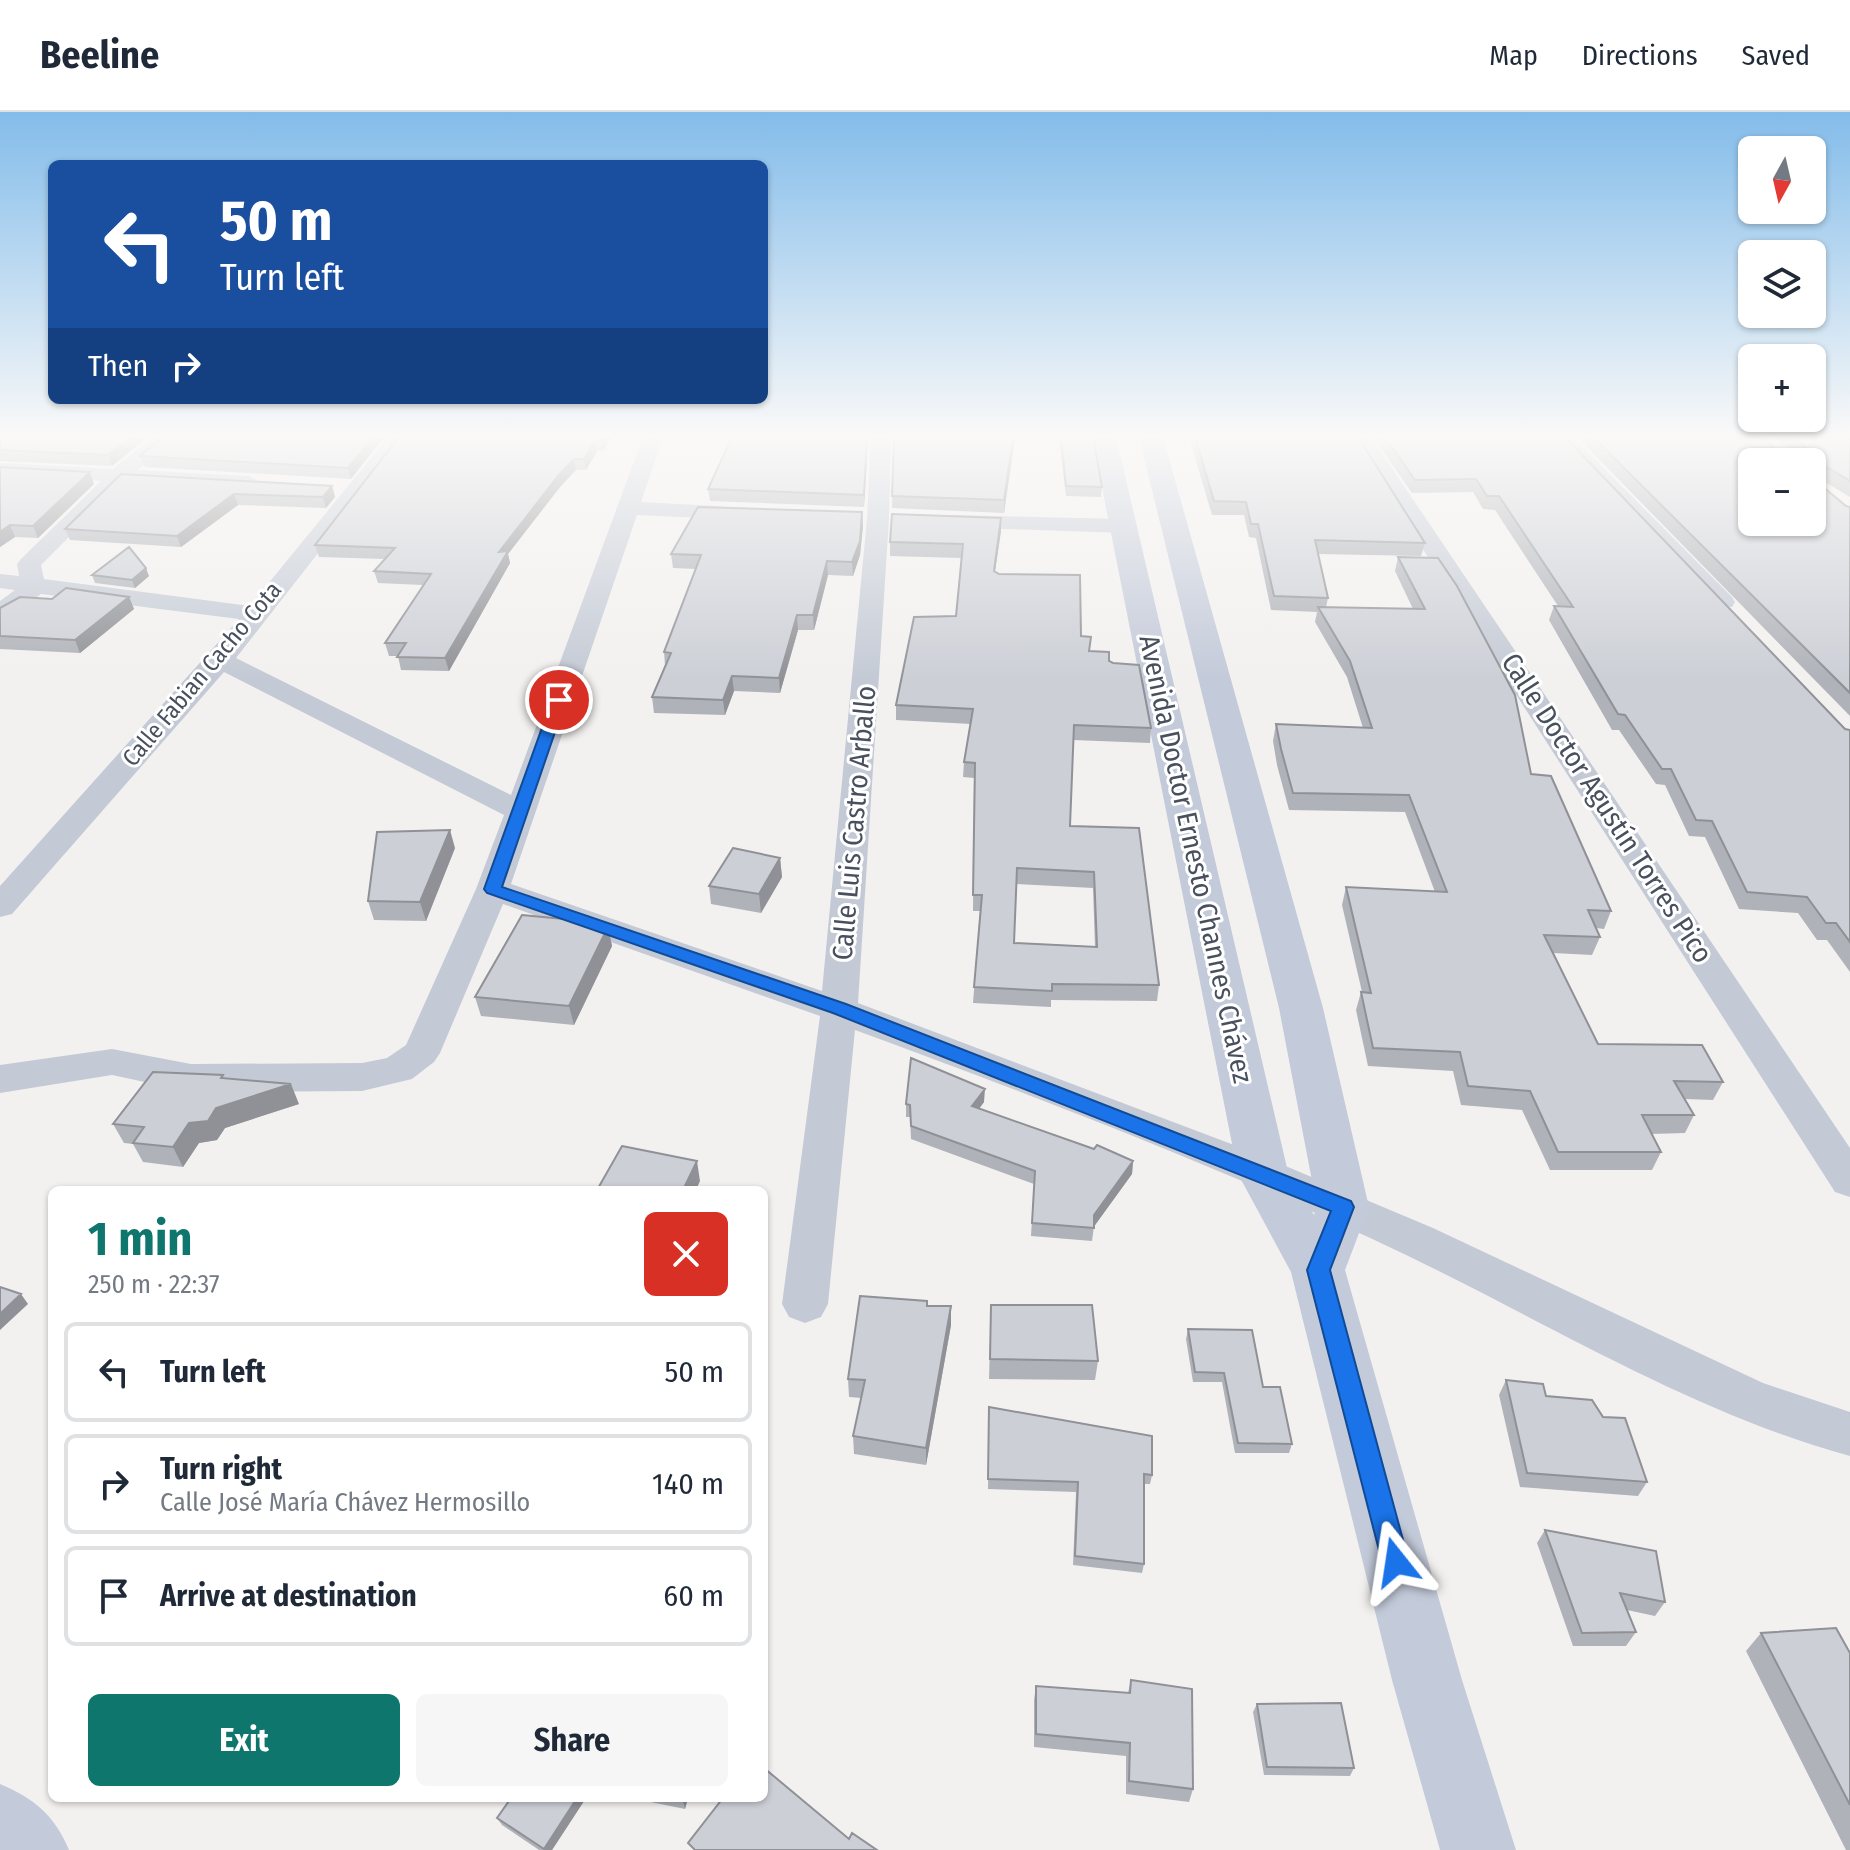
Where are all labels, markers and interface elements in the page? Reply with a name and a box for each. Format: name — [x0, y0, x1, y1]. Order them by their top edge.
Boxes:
text: Beeline — [40, 32, 159, 78]
text: Map — [1489, 39, 1538, 72]
text: Directions — [1582, 39, 1698, 72]
text: Saved — [1742, 39, 1810, 72]
north arrow — [1738, 136, 1826, 224]
map controls — [1738, 136, 1826, 536]
text: 50 m — [220, 188, 332, 255]
icon: left — [88, 192, 192, 296]
button: layers — [1738, 240, 1826, 328]
text: Turn left — [220, 256, 344, 300]
icon: right — [164, 344, 208, 388]
button: + — [1738, 344, 1826, 432]
text: Then — [88, 348, 148, 384]
button: − — [1738, 448, 1826, 536]
street label: Calle Fabian Cacho Cota — [117, 576, 287, 772]
street label: Avenida Doctor Ernesto Channes Chávez — [1132, 632, 1260, 1086]
street label: Calle Doctor Agustín Torres Pico — [1495, 647, 1719, 969]
pin — [525, 666, 593, 734]
icon: arrive — [537, 678, 581, 722]
street label: Calle Luis Castro Arballo — [826, 684, 882, 962]
text: 1 min — [88, 1210, 193, 1268]
button: close — [644, 1212, 728, 1296]
text: 250 m · 22:37 — [88, 1269, 220, 1300]
icon: left — [92, 1350, 136, 1394]
text: Turn left — [160, 1354, 266, 1390]
text: 50 m — [664, 1354, 724, 1390]
text: Turn right — [160, 1451, 282, 1487]
icon: right — [92, 1462, 136, 1506]
text: 140 m — [652, 1466, 724, 1502]
text: Calle José María Chávez Hermosillo — [160, 1487, 530, 1518]
position arrow — [1354, 1520, 1438, 1604]
icon: arrive — [92, 1574, 136, 1618]
text: Arrive at destination — [160, 1578, 417, 1614]
text: 60 m — [663, 1578, 724, 1614]
button: Exit — [88, 1694, 400, 1786]
button: Share — [416, 1694, 728, 1786]

